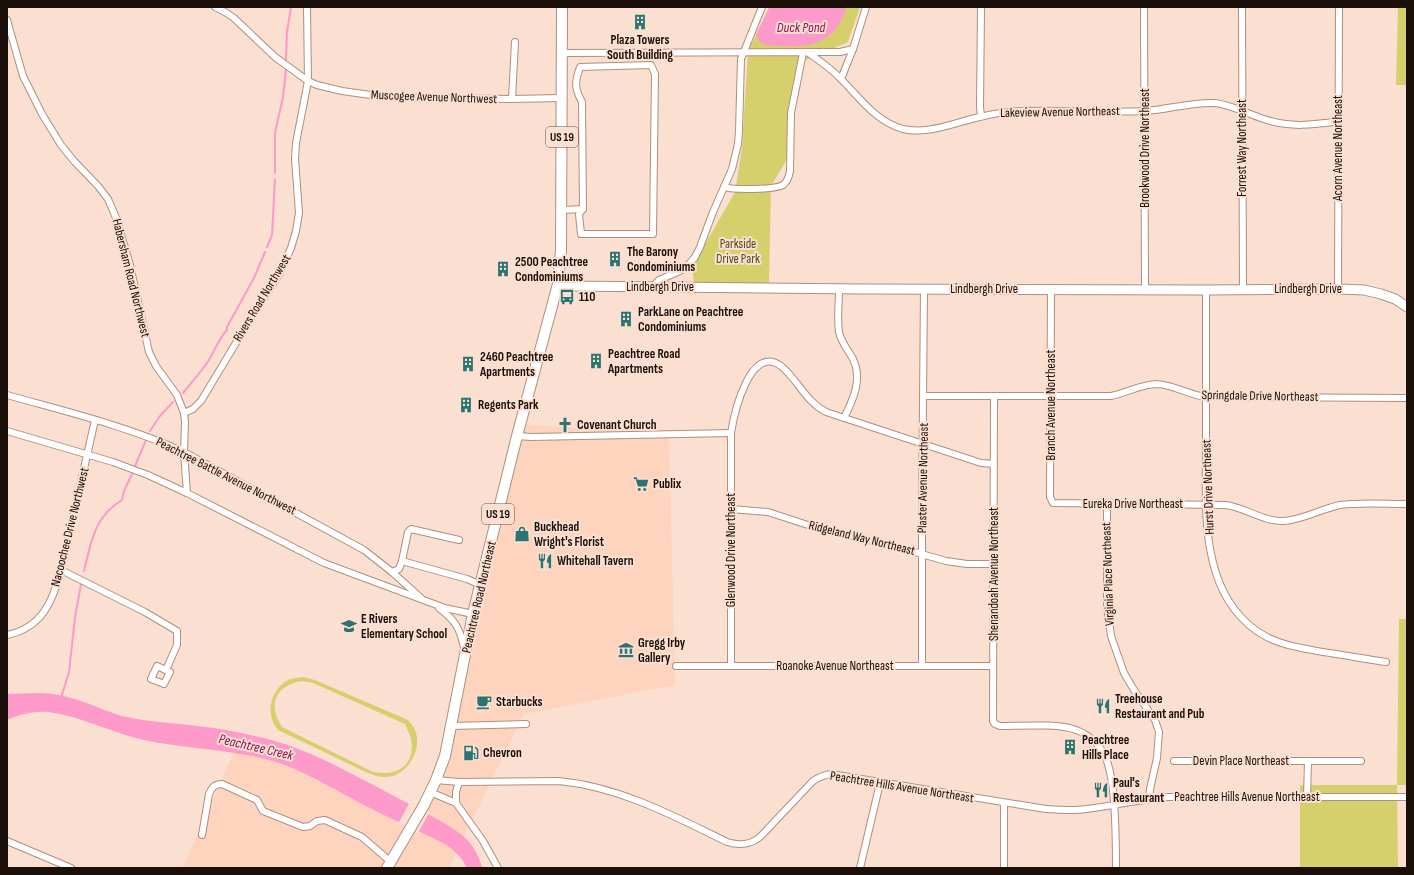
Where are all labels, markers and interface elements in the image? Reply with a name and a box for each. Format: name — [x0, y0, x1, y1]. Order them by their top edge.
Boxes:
building icon: Plaza Towers South Building — [631, 13, 649, 31]
water label: Duck Pond — [777, 19, 826, 36]
place label: Plaza Towers South Building — [607, 32, 674, 63]
street label: Muscogee Avenue Northwest — [371, 87, 497, 107]
street label: Brookwood Drive Northeast — [1137, 88, 1153, 208]
street label: Acorn Avenue Northeast — [1330, 95, 1346, 202]
street label: Forrest Way Northeast — [1234, 99, 1250, 197]
street label: Lakeview Avenue Northeast — [1000, 103, 1120, 121]
road number: US 19 — [546, 127, 578, 147]
street label: Habersham Road Northwest — [109, 217, 153, 339]
park label: Parkside Drive Park — [716, 236, 760, 267]
place label: The Barony Condominiums — [627, 244, 695, 275]
building icon: The Barony Condominiums — [606, 250, 624, 268]
street label: Rivers Road Northwest — [230, 251, 294, 345]
place label: 2500 Peachtree Condominiums — [515, 254, 589, 285]
building icon: 2500 Peachtree Condominiums — [494, 260, 512, 278]
street label: Lindbergh Drive — [626, 279, 694, 295]
street label: Lindbergh Drive — [950, 281, 1018, 297]
street label: Lindbergh Drive — [1274, 281, 1342, 297]
bus stop icon: 110 — [558, 288, 576, 306]
place label: 110 — [579, 289, 595, 305]
place label: ParkLane on Peachtree Condominiums — [638, 304, 744, 335]
building icon: ParkLane on Peachtree Condominiums — [617, 310, 635, 328]
place label: Peachtree Road Apartments — [607, 346, 681, 377]
place label: 2460 Peachtree Apartments — [479, 349, 554, 380]
street label: Branch Avenue Northeast — [1043, 350, 1059, 460]
building icon: Peachtree Road Apartments — [587, 352, 605, 370]
building icon: 2460 Peachtree Apartments — [459, 355, 477, 373]
street label: Springdale Drive Northeast — [1201, 387, 1319, 405]
building icon: Regents Park — [457, 396, 475, 414]
place label: Regents Park — [478, 397, 539, 413]
church icon: Covenant Church — [556, 416, 574, 434]
place label: Covenant Church — [577, 417, 657, 433]
street label: Plaster Avenue Northeast — [914, 423, 932, 533]
street label: Peachtree Battle Avenue Northwest — [153, 434, 299, 518]
street label: Hurst Drive Northeast — [1198, 439, 1218, 535]
street label: Nacoochee Drive Northwest — [47, 466, 93, 588]
supermarket icon: Publix — [632, 475, 650, 493]
place label: Publix — [653, 476, 682, 492]
street label: Glenwood Drive Northeast — [723, 493, 739, 607]
street label: Eureka Drive Northeast — [1083, 496, 1183, 512]
road number: US 19 — [482, 504, 514, 524]
street label: Shenandoah Avenue Northeast — [986, 507, 1002, 641]
street label: Ridgeland Way Northeast — [807, 517, 917, 559]
place label: Buckhead Wright's Florist — [534, 519, 605, 550]
street label: Virginia Place Northeast — [1098, 522, 1118, 626]
shop icon: Buckhead Wright's Florist — [513, 525, 531, 543]
street label: Peachtree Road Northeast — [458, 539, 500, 655]
restaurant icon: Whitehall Tavern — [536, 552, 554, 570]
place label: Whitehall Tavern — [557, 553, 634, 569]
place label: E Rivers Elementary School — [361, 611, 448, 642]
school or university icon: E Rivers Elementary School — [340, 617, 358, 635]
place label: Gregg Irby Gallery — [638, 635, 686, 666]
museum icon: Gregg Irby Gallery — [617, 641, 635, 659]
street label: Roanoke Avenue Northeast — [776, 658, 894, 674]
place label: Treehouse Restaurant and Pub — [1115, 691, 1205, 722]
cafe icon: Starbucks — [475, 693, 493, 711]
place label: Starbucks — [496, 694, 543, 710]
restaurant icon: Treehouse Restaurant and Pub — [1094, 697, 1112, 715]
water label: Peachtree Creek — [217, 730, 296, 764]
place label: Peachtree Hills Place — [1082, 732, 1130, 763]
building icon: Peachtree Hills Place — [1061, 738, 1079, 756]
fuel station icon: Chevron — [462, 744, 480, 762]
place label: Chevron — [483, 745, 522, 761]
street label: Devin Place Northeast — [1193, 753, 1289, 769]
street label: Peachtree Hills Avenue Northeast — [829, 768, 975, 806]
place label: Paul's Restaurant — [1113, 775, 1165, 806]
restaurant icon: Paul's Restaurant — [1092, 781, 1110, 799]
street label: Peachtree Hills Avenue Northeast — [1174, 789, 1320, 805]

